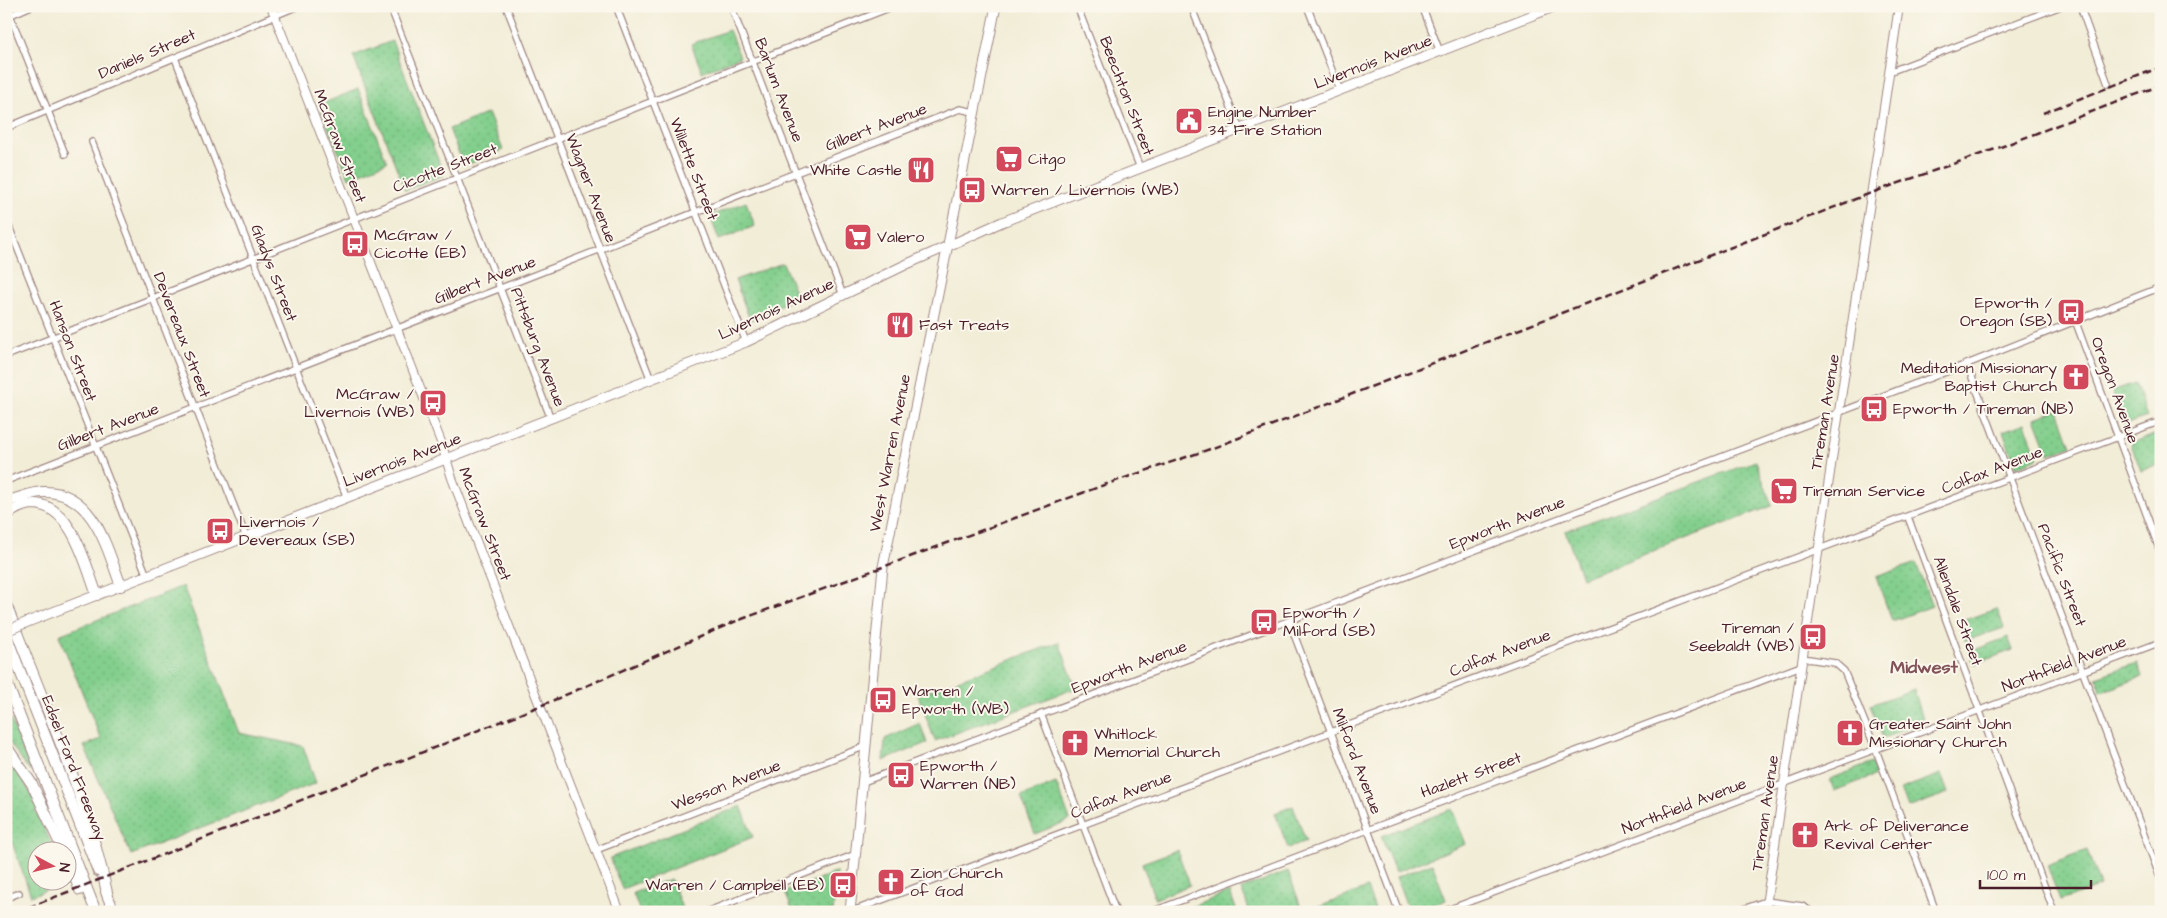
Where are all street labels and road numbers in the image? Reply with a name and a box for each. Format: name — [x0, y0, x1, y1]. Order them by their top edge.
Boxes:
street label: Daniels Street — [95, 23, 200, 84]
street label: Livernois Avenue — [1311, 29, 1436, 95]
street label: Beechton Street — [1094, 33, 1160, 159]
street label: Barlum Avenue — [749, 35, 809, 146]
street label: McGraw Street — [308, 86, 372, 207]
street label: Gilbert Avenue — [822, 97, 930, 157]
street label: Willette Street — [664, 114, 724, 224]
street label: Wagner Avenue — [559, 130, 622, 246]
street label: Cicotte Street — [390, 138, 501, 198]
street label: Gladys Street — [244, 221, 303, 326]
street label: Gilbert Avenue — [431, 250, 539, 310]
street label: Devereaux Street — [148, 269, 216, 402]
street label: Livernois Avenue — [715, 272, 838, 345]
street label: Pittsburg Avenue — [504, 284, 571, 411]
street label: Hanson Street — [44, 297, 103, 405]
street label: Oregon Avenue — [2085, 334, 2145, 447]
street label: Tireman Avenue — [1805, 352, 1845, 471]
street label: West Warren Avenue — [864, 372, 916, 534]
street label: Gilbert Avenue — [54, 397, 162, 457]
street label: Livernois Avenue — [340, 427, 465, 493]
street label: Colfax Avenue — [1938, 441, 2046, 499]
street label: McGraw Street — [453, 464, 517, 585]
street label: Epworth Avenue — [1446, 491, 1568, 555]
street label: Pacific Street — [2032, 520, 2092, 630]
street label: Allendale Street — [1928, 553, 1988, 669]
street label: Colfax Avenue — [1446, 624, 1554, 682]
street label: Northfield Avenue — [1998, 630, 2130, 698]
street label: Epworth Avenue — [1068, 635, 1190, 699]
street label: Edsel Ford Freeway — [35, 692, 112, 844]
street label: Milford Avenue — [1327, 705, 1387, 818]
street label: Hazlett Street — [1418, 746, 1525, 803]
street label: Tireman Avenue — [1746, 753, 1784, 872]
street label: Wesson Avenue — [668, 754, 784, 816]
street label: Colfax Avenue — [1067, 766, 1175, 824]
street label: Northfield Avenue — [1618, 772, 1750, 840]

